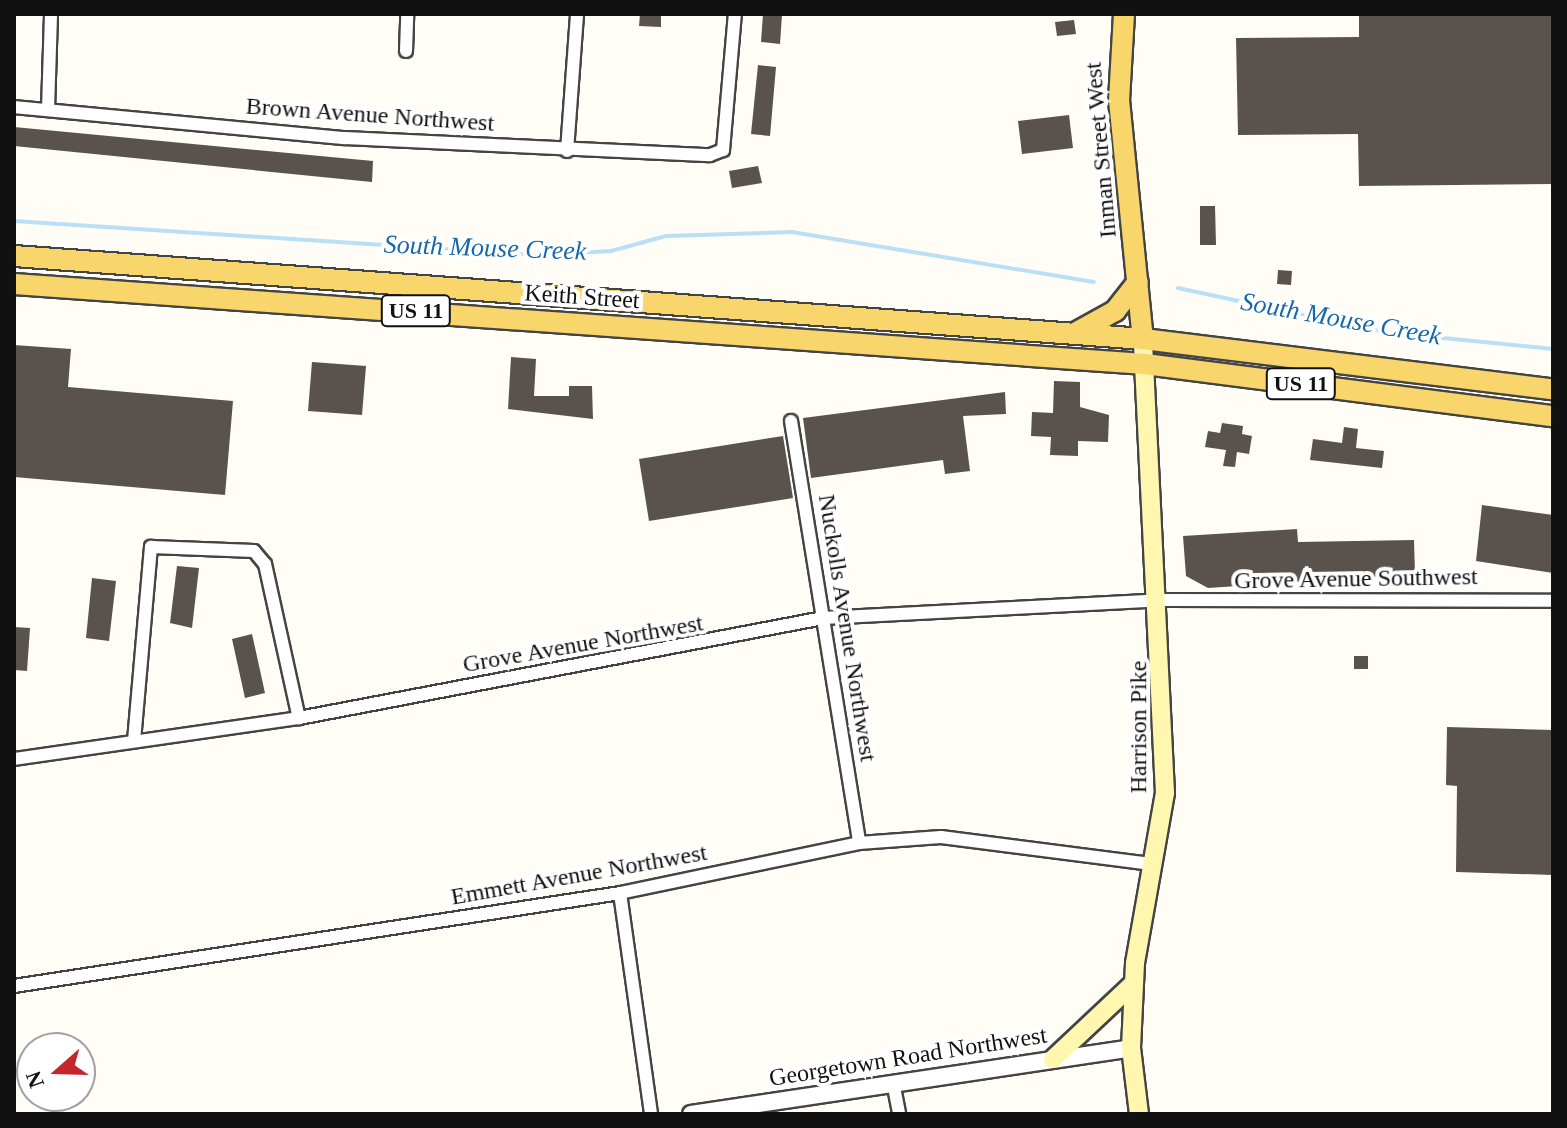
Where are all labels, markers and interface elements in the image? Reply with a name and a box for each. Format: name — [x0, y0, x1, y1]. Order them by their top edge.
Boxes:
street label: Inman Street West — [1079, 61, 1123, 239]
street label: Brown Avenue Northwest — [244, 92, 496, 138]
water label: South Mouse Creek — [383, 229, 587, 267]
street label: Keith Street — [523, 279, 641, 315]
water label: South Mouse Creek — [1239, 286, 1443, 352]
road number: US 11 — [380, 293, 452, 329]
road number: US 11 — [1265, 366, 1337, 402]
street label: Nuckolls Avenue Northwest — [812, 492, 882, 764]
street label: Grove Avenue Southwest — [1233, 562, 1479, 596]
street label: Grove Avenue Northwest — [460, 609, 706, 679]
street label: Harrison Pike — [1125, 661, 1153, 793]
street label: Emmett Avenue Northwest — [448, 838, 710, 912]
street label: Georgetown Road Northwest — [767, 1021, 1049, 1093]
north arrow — [16, 1032, 96, 1112]
text: N — [20, 1068, 49, 1091]

